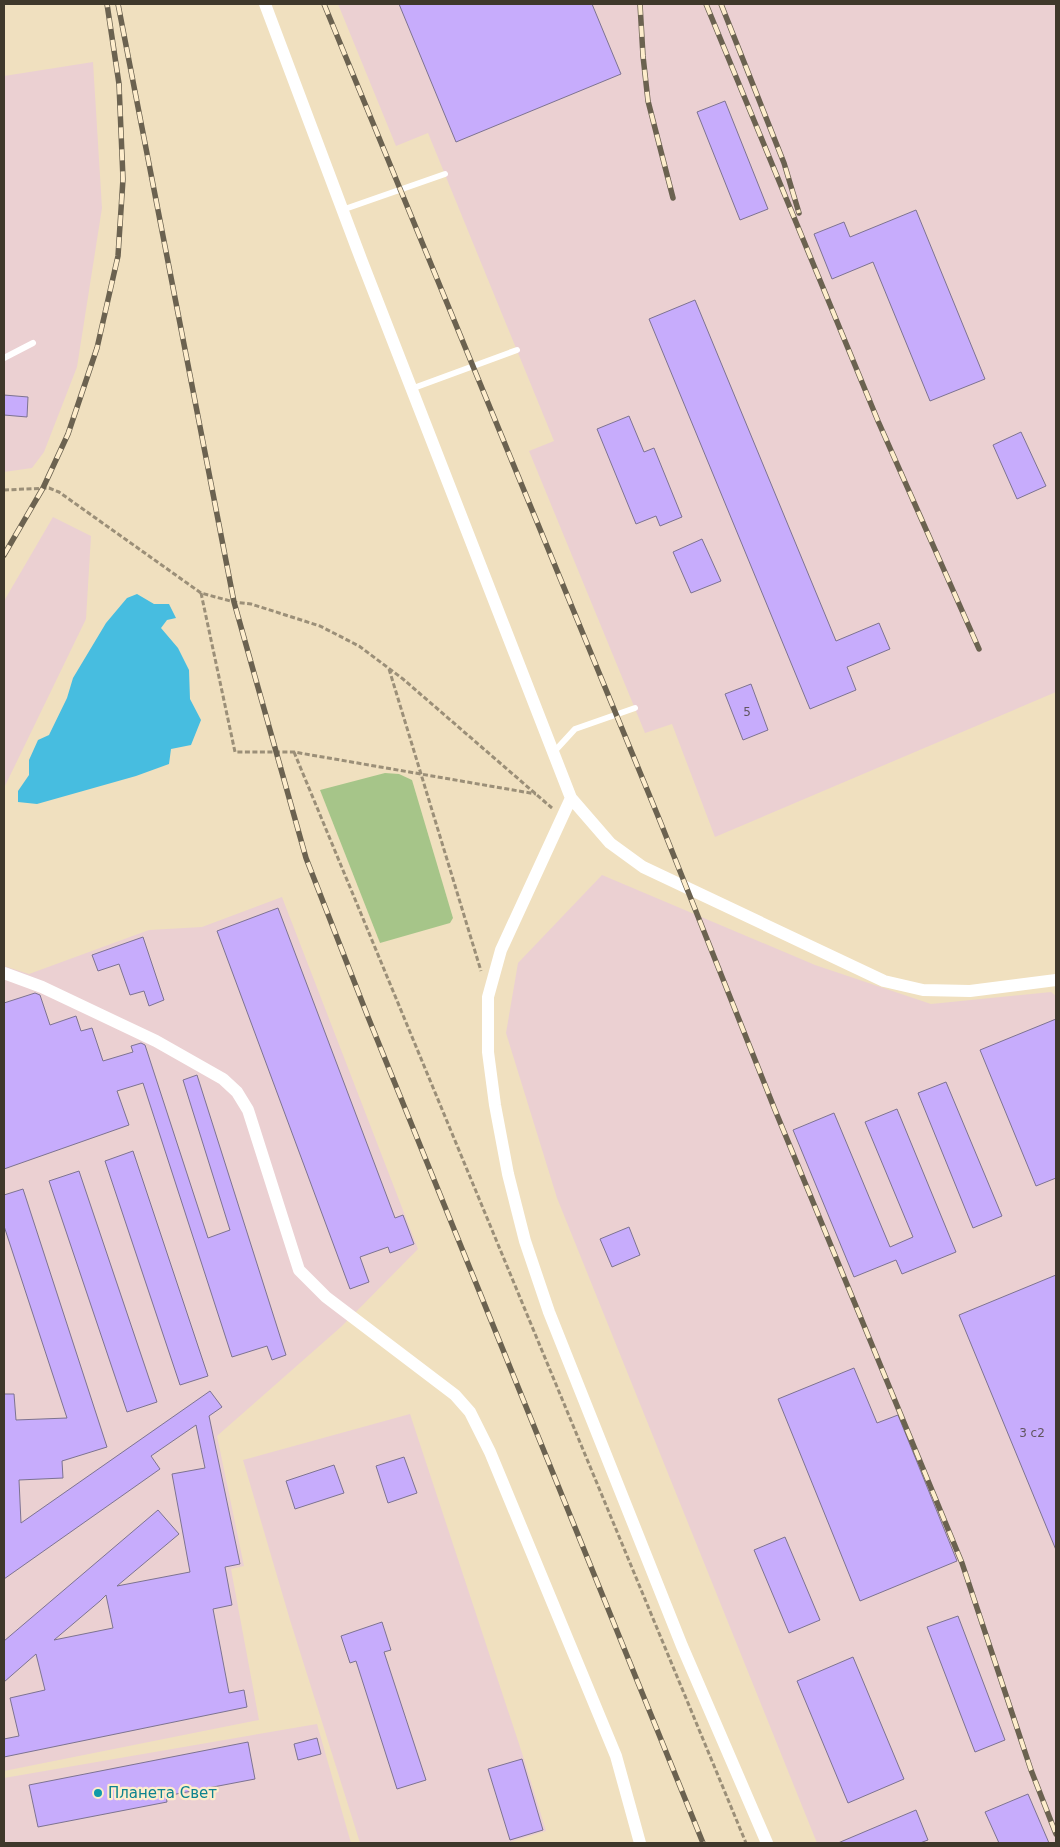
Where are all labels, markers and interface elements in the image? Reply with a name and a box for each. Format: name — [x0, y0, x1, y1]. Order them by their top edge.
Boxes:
house number: 5 — [743, 705, 751, 719]
house number: 3 с2 — [1019, 1426, 1045, 1440]
place label: Планета Свет — [108, 1784, 217, 1802]
marker: Планета Свет — [92, 1787, 104, 1799]

